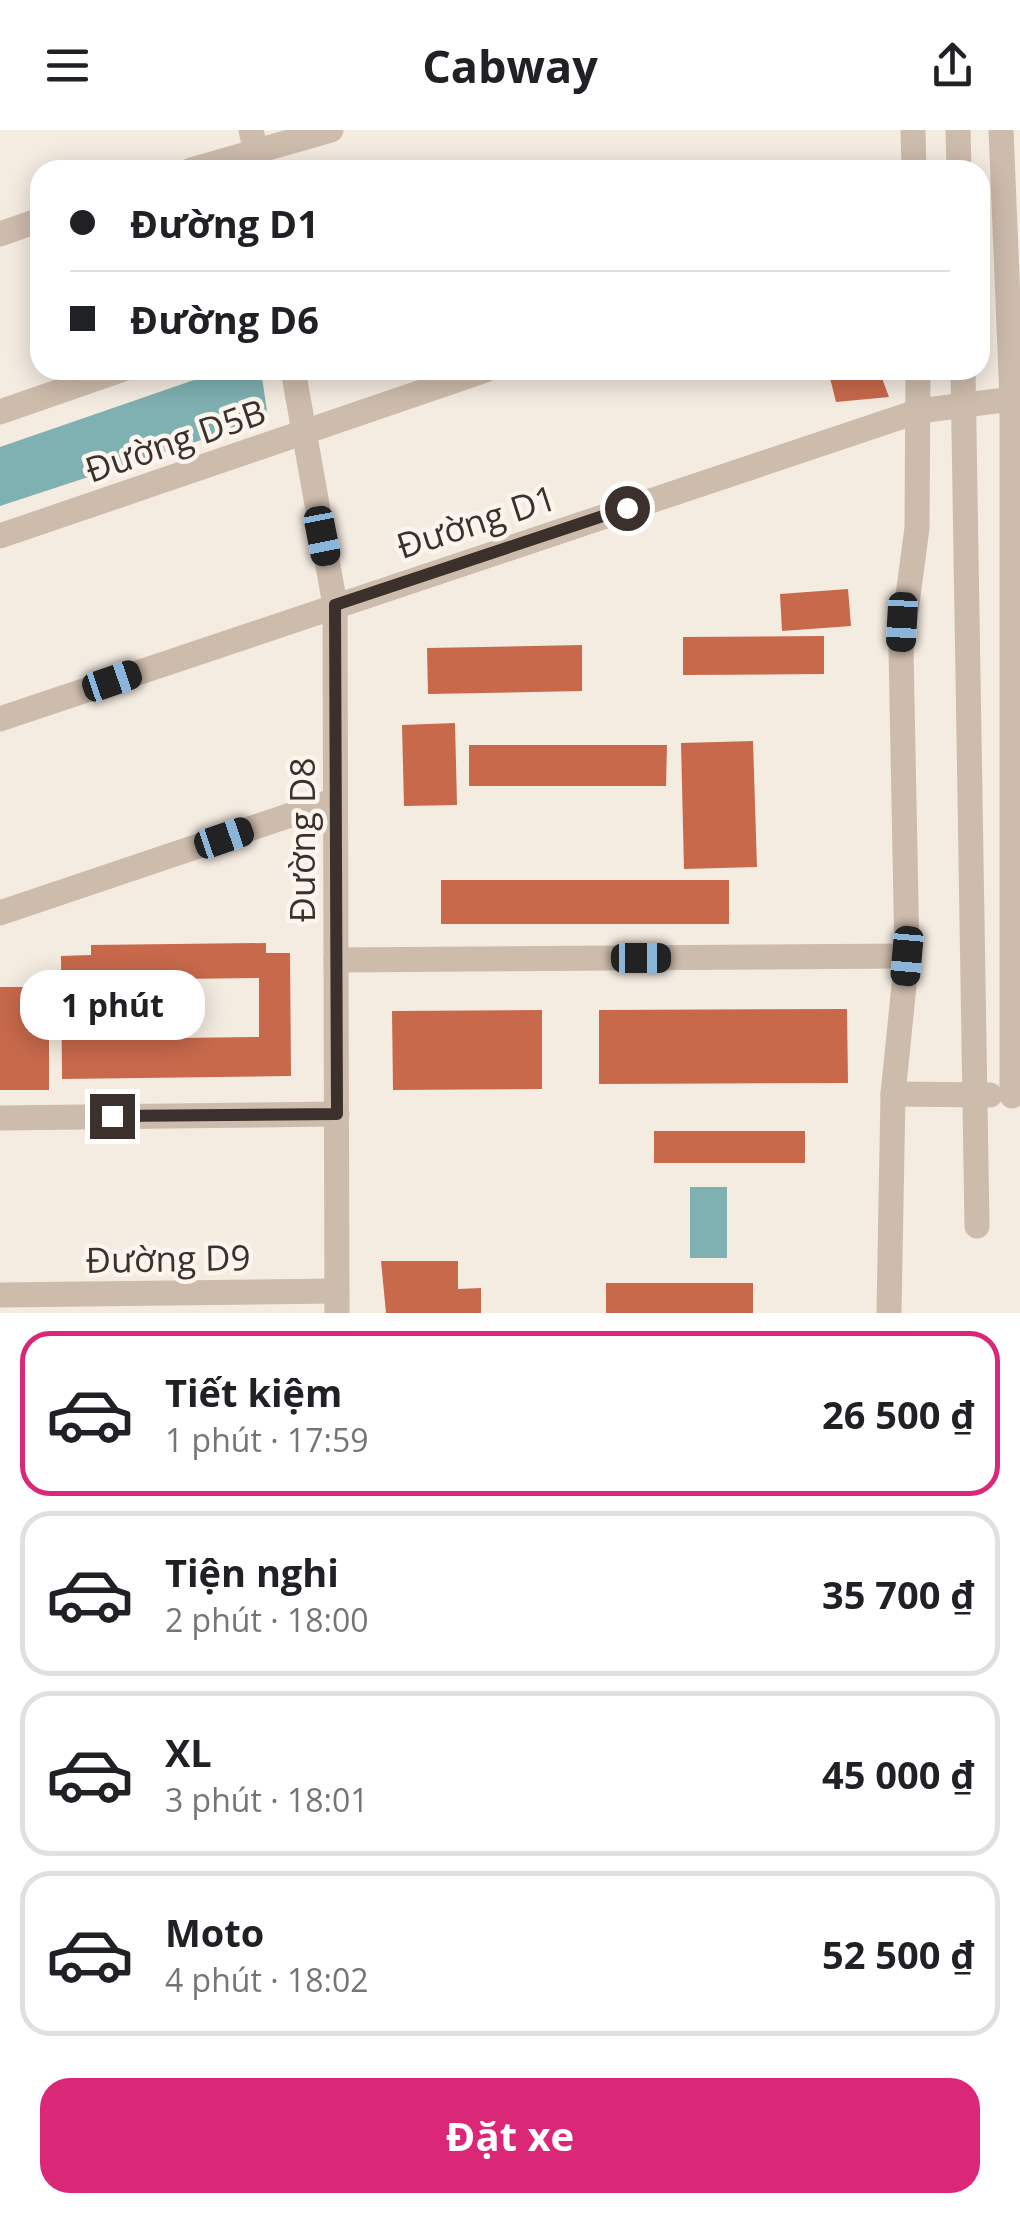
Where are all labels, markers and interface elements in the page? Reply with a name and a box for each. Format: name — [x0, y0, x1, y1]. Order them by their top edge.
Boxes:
text: Cabway — [422, 35, 598, 96]
icon: menu — [40, 38, 95, 93]
icon: share — [925, 38, 980, 93]
text: Đường D1 — [130, 197, 319, 249]
text: Đường D6 — [130, 293, 319, 345]
street label: Đường D5B — [79, 387, 271, 493]
street label: Đường D1 — [390, 473, 562, 569]
route start — [605, 486, 650, 531]
car — [302, 504, 342, 568]
car — [885, 591, 919, 653]
car — [79, 657, 145, 705]
street label: Đường D8 — [278, 758, 325, 922]
car — [191, 814, 257, 862]
car — [889, 925, 925, 987]
car — [611, 943, 671, 973]
callout: 1 phút — [19, 971, 204, 1041]
text: 1 phút — [61, 983, 164, 1026]
route end — [90, 1094, 135, 1139]
street label: Đường D9 — [85, 1233, 251, 1283]
text: Tiết kiệm — [165, 1366, 342, 1418]
icon: car — [45, 1369, 135, 1459]
text: 26 500 ₫ — [822, 1388, 975, 1440]
text: 1 phút · 17:59 — [165, 1418, 368, 1461]
text: Tiện nghi — [165, 1546, 339, 1598]
icon: car — [45, 1549, 135, 1639]
text: 35 700 ₫ — [822, 1568, 975, 1620]
text: 2 phút · 18:00 — [165, 1598, 368, 1641]
text: XL — [165, 1726, 212, 1778]
icon: car — [45, 1729, 135, 1819]
text: 45 000 ₫ — [822, 1748, 975, 1800]
text: 3 phút · 18:01 — [165, 1778, 368, 1821]
text: Moto — [165, 1906, 264, 1958]
icon: car — [45, 1909, 135, 1999]
text: 52 500 ₫ — [822, 1928, 975, 1980]
text: 4 phút · 18:02 — [165, 1958, 368, 2001]
button: Đặt xe — [40, 2078, 980, 2193]

